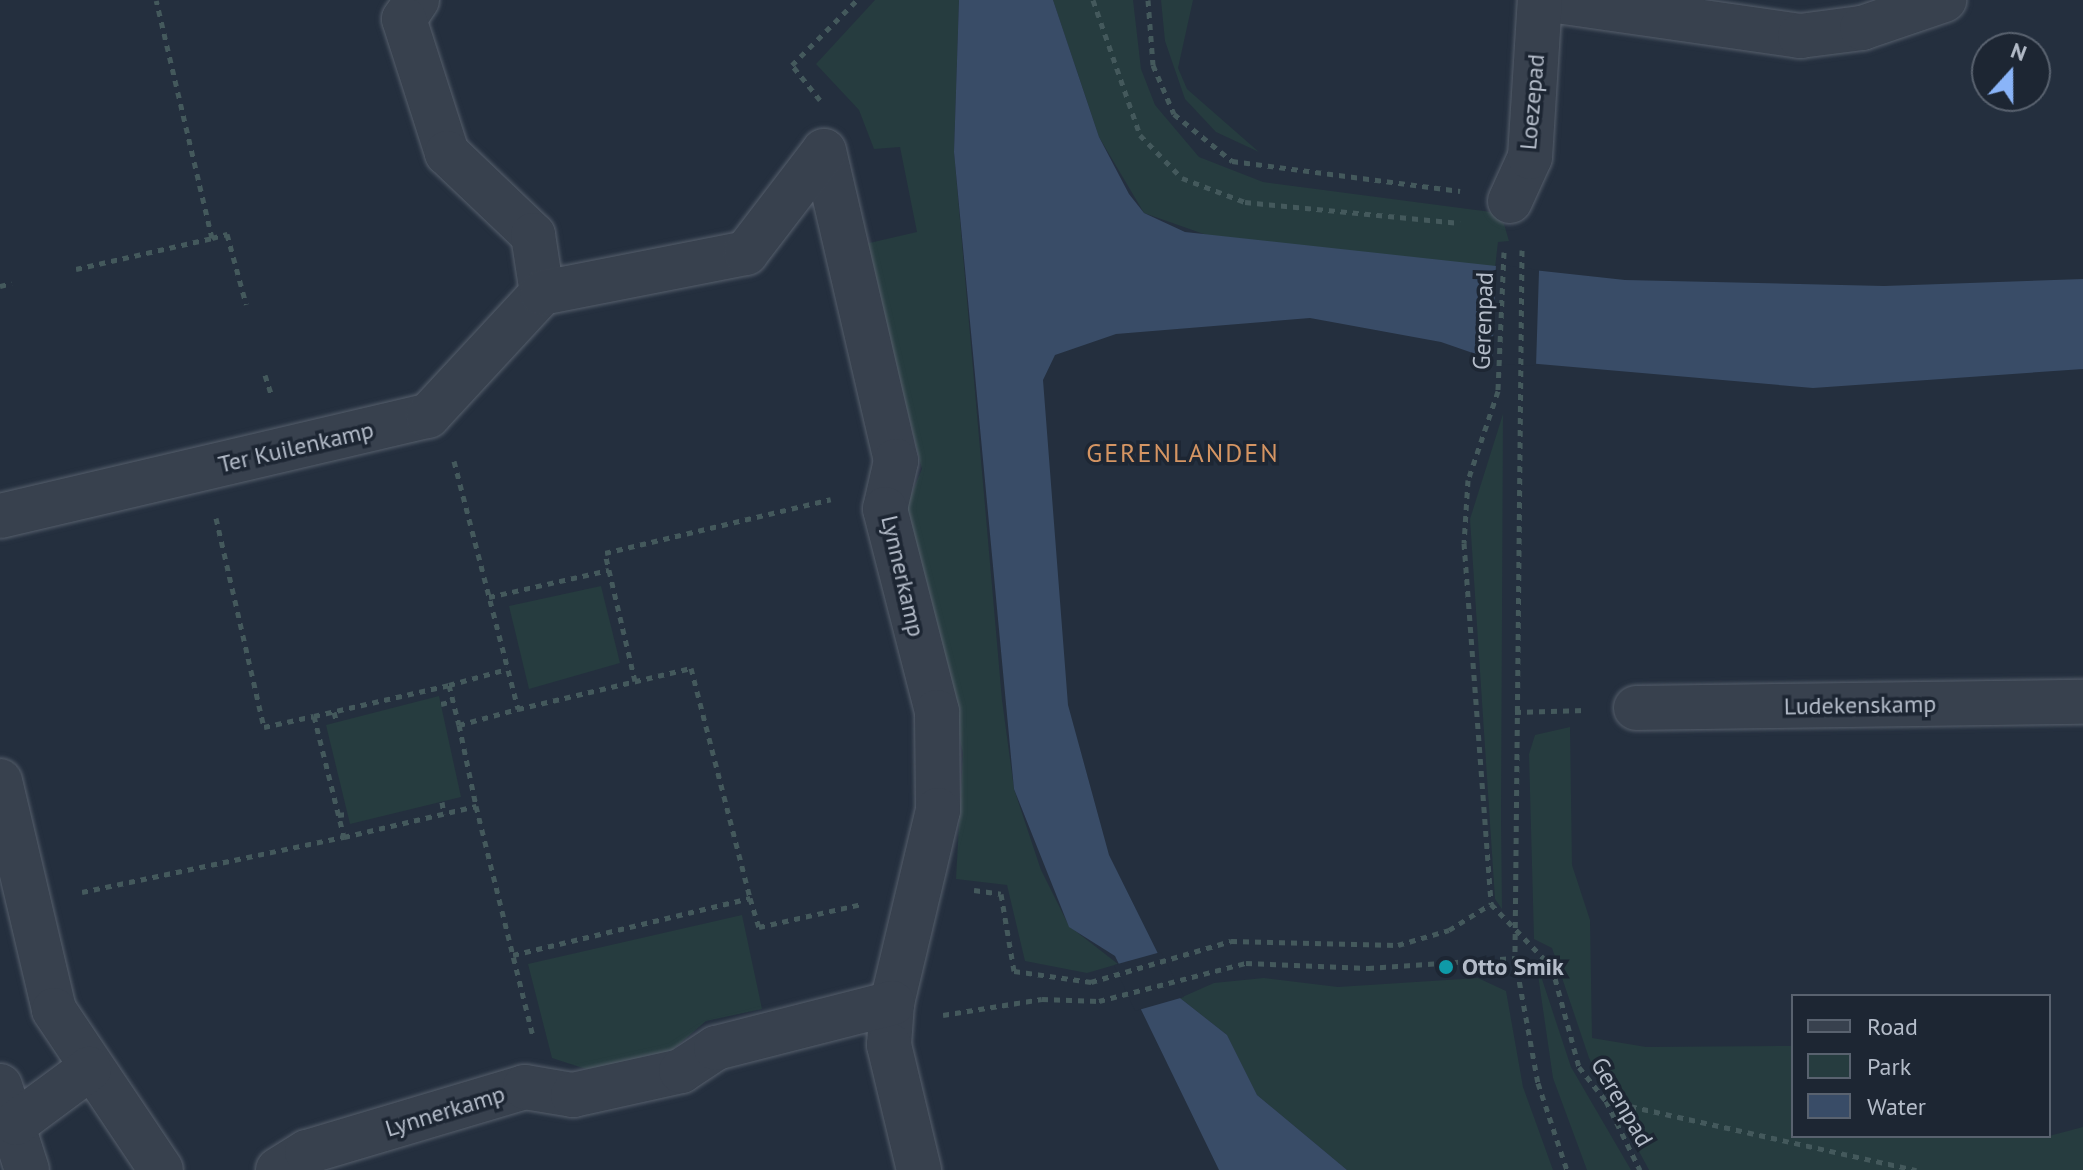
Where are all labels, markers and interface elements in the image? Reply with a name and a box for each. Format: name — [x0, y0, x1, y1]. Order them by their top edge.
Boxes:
north arrow — [1971, 32, 2051, 112]
text: N — [2007, 36, 2031, 67]
street label: Loezepad — [1513, 53, 1551, 151]
street label: Gerenpad — [1467, 271, 1499, 371]
street label: Ter Kuilenkamp — [216, 415, 376, 479]
district label: GERENLANDEN — [1086, 437, 1280, 469]
street label: Lynnerkamp — [875, 512, 931, 640]
street label: Ludekenskamp — [1784, 689, 1936, 721]
place label: Otto Smik — [1462, 953, 1564, 981]
marker: Otto Smik — [1437, 958, 1455, 976]
legend — [1791, 994, 2051, 1138]
text: Road — [1867, 1011, 1918, 1042]
text: Park — [1867, 1051, 1911, 1082]
street label: Gerenpad — [1585, 1052, 1659, 1152]
street label: Lynnerkamp — [382, 1079, 508, 1143]
text: Water — [1867, 1091, 1926, 1122]

